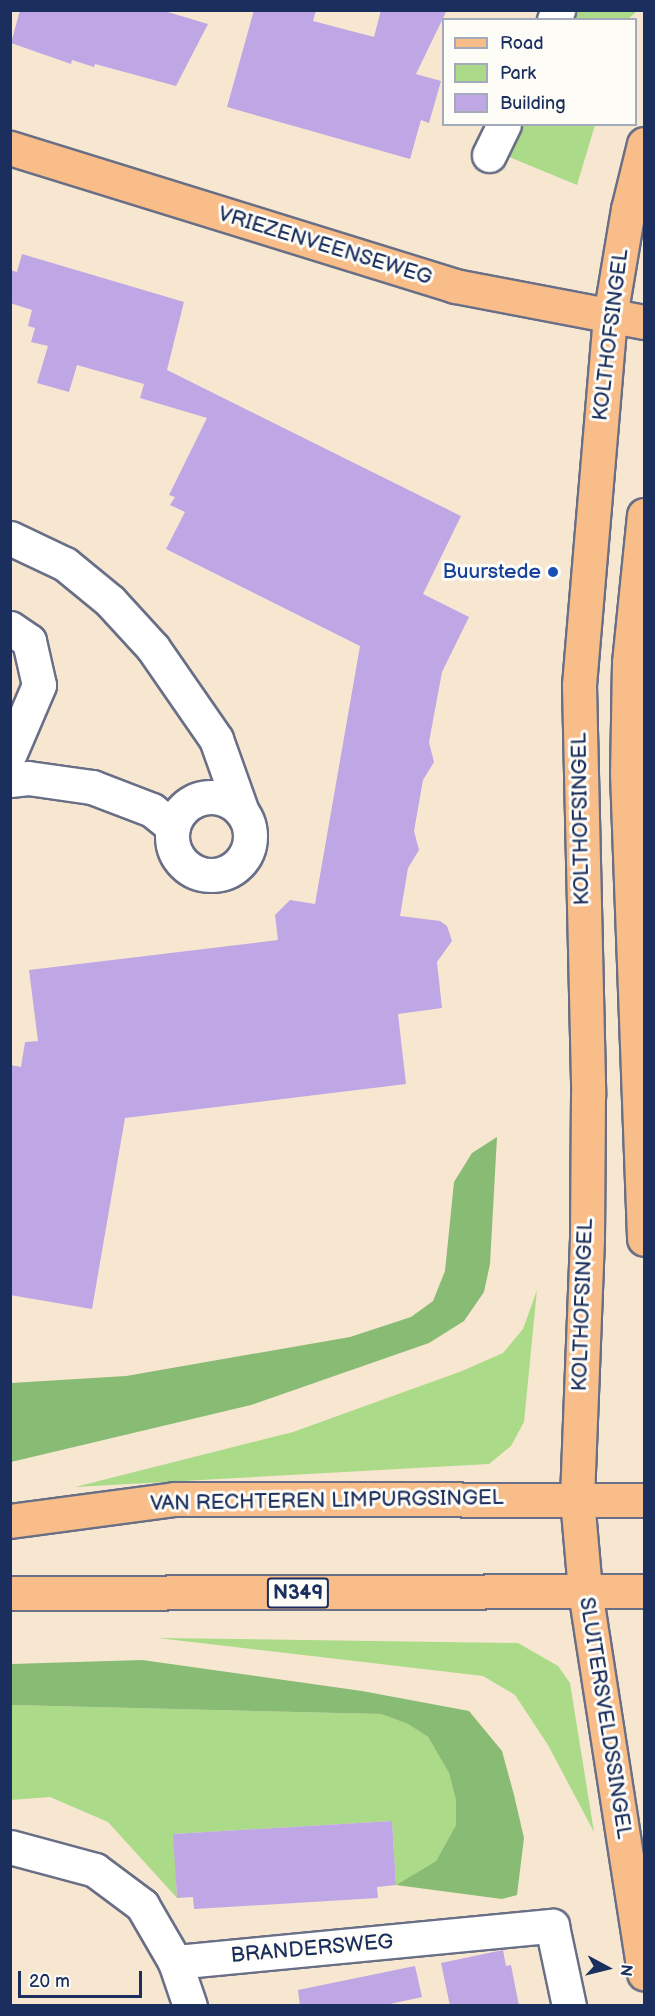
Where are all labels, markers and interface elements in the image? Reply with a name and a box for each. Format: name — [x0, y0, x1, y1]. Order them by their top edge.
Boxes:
legend — [442, 18, 637, 126]
text: Road — [500, 33, 544, 54]
text: Park — [500, 63, 536, 84]
text: Building — [500, 93, 566, 114]
street label: VRIEZENVEENSEWEG — [215, 201, 435, 291]
street label: KOLTHOFSINGEL — [588, 248, 634, 422]
place label: Buurstede — [442, 559, 541, 585]
marker: Buurstede — [546, 565, 560, 579]
street label: KOLTHOFSINGEL — [567, 732, 595, 906]
street label: KOLTHOFSINGEL — [567, 1218, 599, 1392]
street label: VAN RECHTEREN LIMPURGSINGEL — [150, 1485, 504, 1517]
road number: N349 — [266, 1576, 330, 1610]
street label: SLUITERSVELDSSINGEL — [573, 1595, 637, 1841]
street label: BRANDERSWEG — [230, 1929, 394, 1969]
north arrow — [577, 1938, 637, 1998]
scale bar — [21, 1959, 146, 1997]
text: N — [615, 1963, 636, 1977]
text: 20 m — [29, 1971, 70, 1992]

